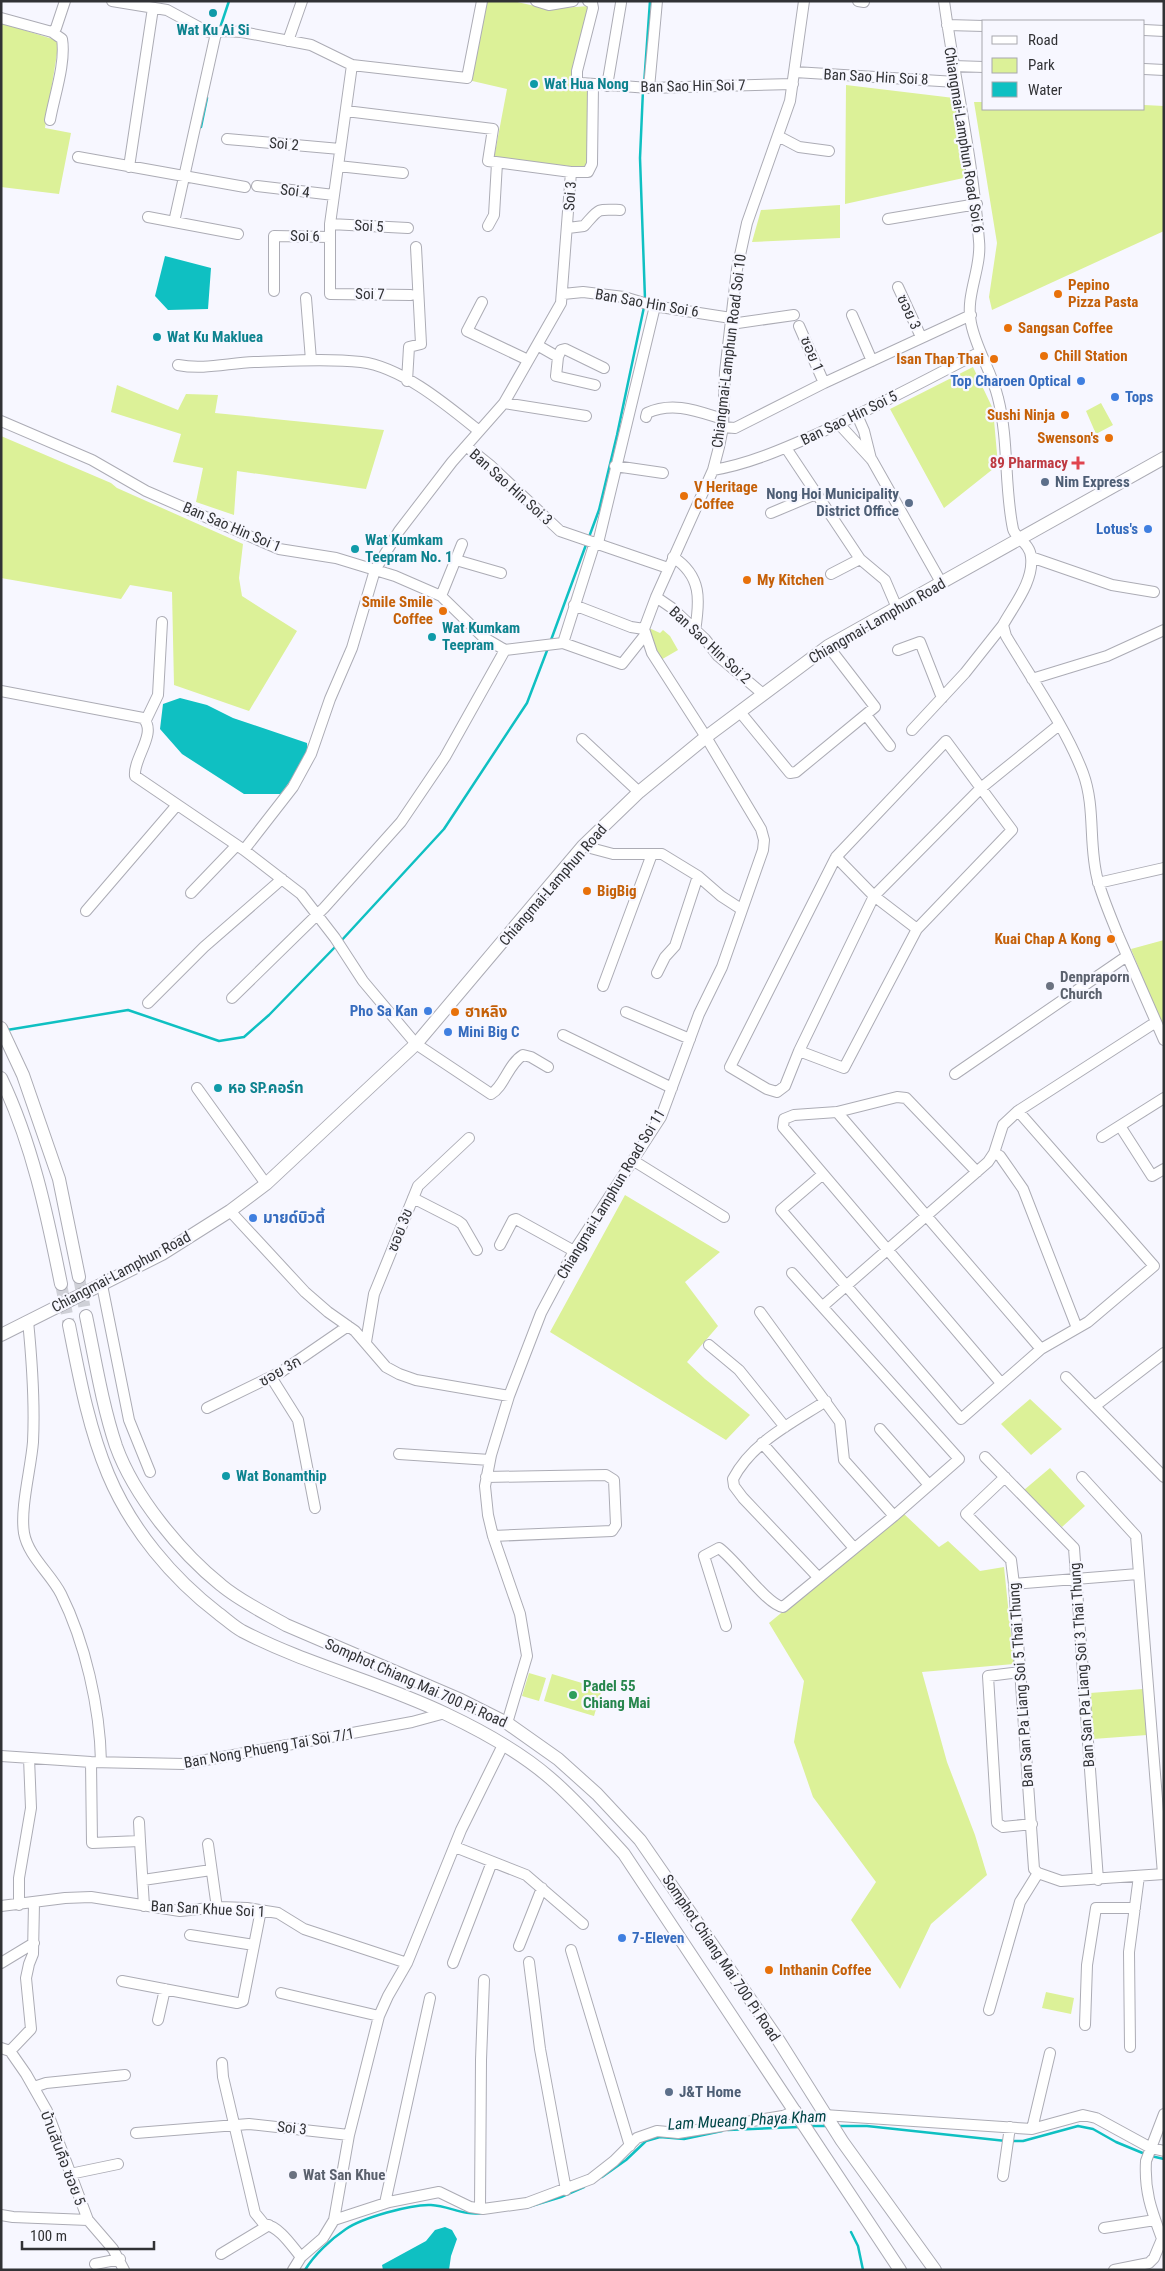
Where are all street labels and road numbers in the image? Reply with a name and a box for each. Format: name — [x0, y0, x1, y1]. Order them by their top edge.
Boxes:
street label: Chiangmai-Lamphun Road Soi 6 — [940, 46, 988, 234]
street label: Ban Sao Hin Soi 8 — [823, 65, 929, 89]
street label: Ban Sao Hin Soi 7 — [640, 76, 746, 96]
street label: Soi 2 — [268, 134, 300, 154]
street label: Soi 4 — [279, 180, 311, 202]
street label: Soi 3 — [560, 181, 580, 211]
street label: Soi 5 — [354, 216, 384, 236]
street label: Soi 6 — [290, 227, 320, 245]
street label: Chiangmai-Lamphun Road Soi 10 — [708, 253, 750, 449]
street label: Soi 7 — [355, 285, 385, 303]
street label: Ban Sao Hin Soi 6 — [594, 285, 700, 321]
street label: ซอย 3 — [893, 292, 925, 332]
street label: ซอย 1 — [797, 334, 827, 374]
street label: Ban Sao Hin Soi 5 — [798, 387, 900, 449]
street label: Ban Sao Hin Soi 3 — [466, 445, 556, 529]
street label: Ban Sao Hin Soi 1 — [180, 498, 284, 556]
street label: Chiangmai-Lamphun Road — [805, 574, 949, 668]
street label: Ban Sao Hin Soi 2 — [665, 603, 755, 687]
street label: Chiangmai-Lamphun Road — [495, 821, 611, 949]
street label: Chiangmai-Lamphun Road Soi 11 — [553, 1106, 669, 1282]
street label: ซอย 3ข — [384, 1206, 416, 1254]
street label: Chiangmai-Lamphun Road — [48, 1228, 194, 1316]
street label: ซอย 3ก — [256, 1352, 304, 1390]
street label: Ban San Pa Liang Soi 3 Thai Thung — [1066, 1562, 1098, 1768]
street label: Ban San Pa Liang Soi 5 Thai Thung — [1005, 1582, 1037, 1788]
street label: Somphot Chiang Mai 700 Pi Road — [322, 1635, 510, 1731]
street label: Ban Nong Phueng Tai Soi 7/1 — [183, 1724, 355, 1772]
street label: Somphot Chiang Mai 700 Pi Road — [658, 1871, 784, 2045]
street label: Ban San Khue Soi 1 — [150, 1897, 266, 1921]
street label: บ้านสันคือ ซอย 5 — [37, 2108, 89, 2208]
street label: Soi 3 — [276, 2118, 308, 2138]

